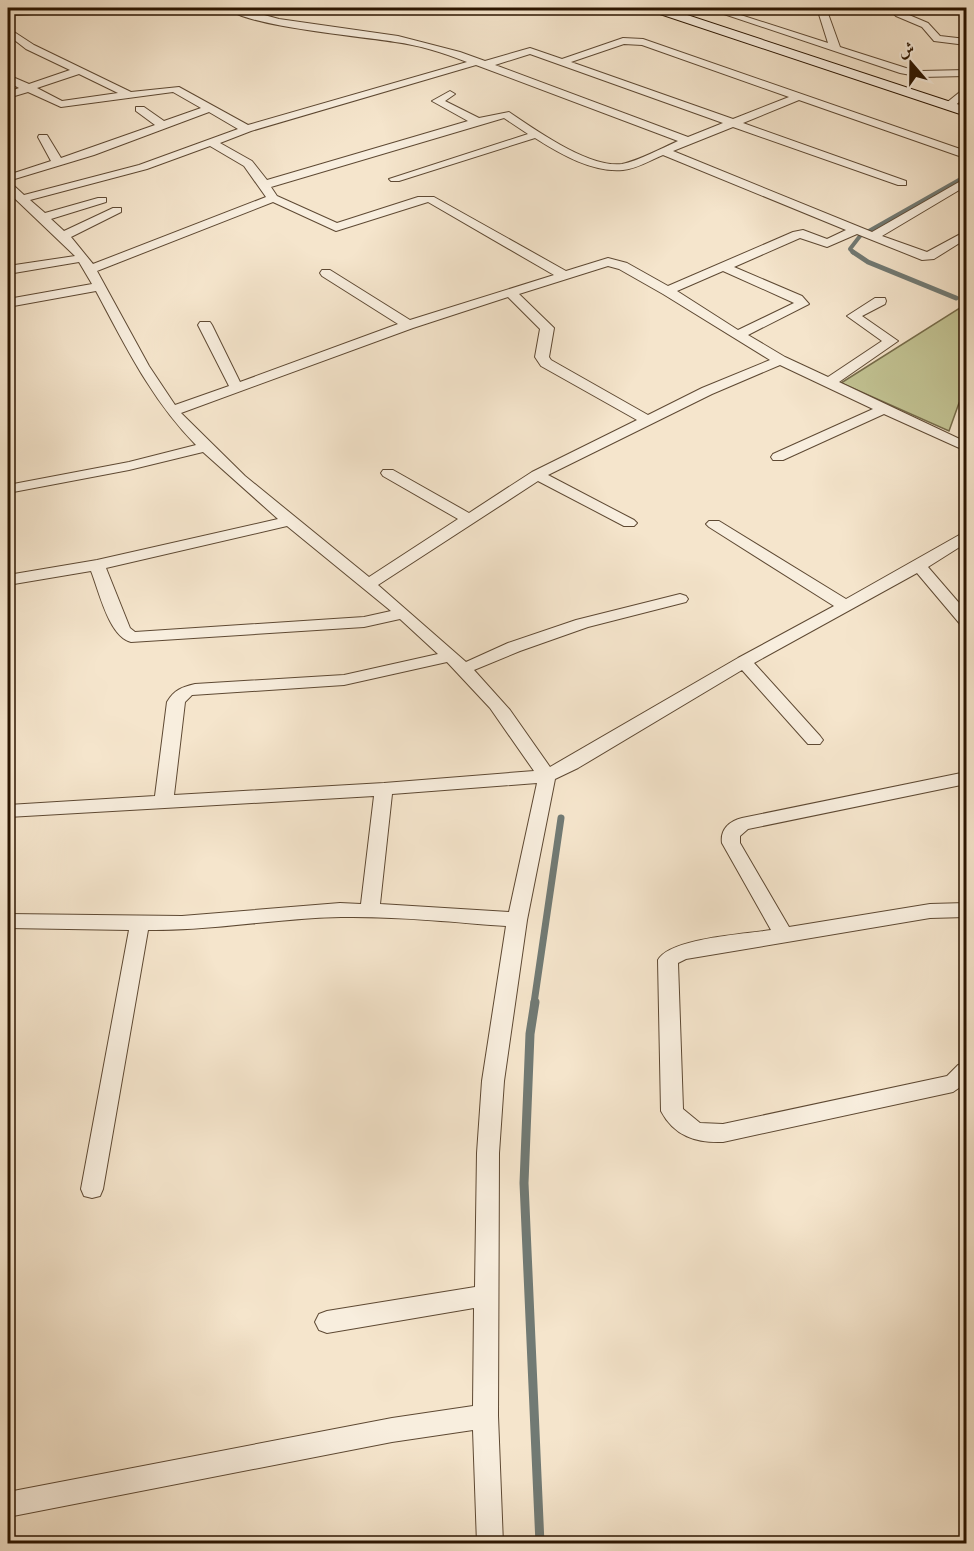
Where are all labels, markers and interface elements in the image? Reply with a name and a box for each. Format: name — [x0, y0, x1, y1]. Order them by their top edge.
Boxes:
north arrow — [881, 33, 941, 93]
text: ش — [895, 37, 917, 63]

